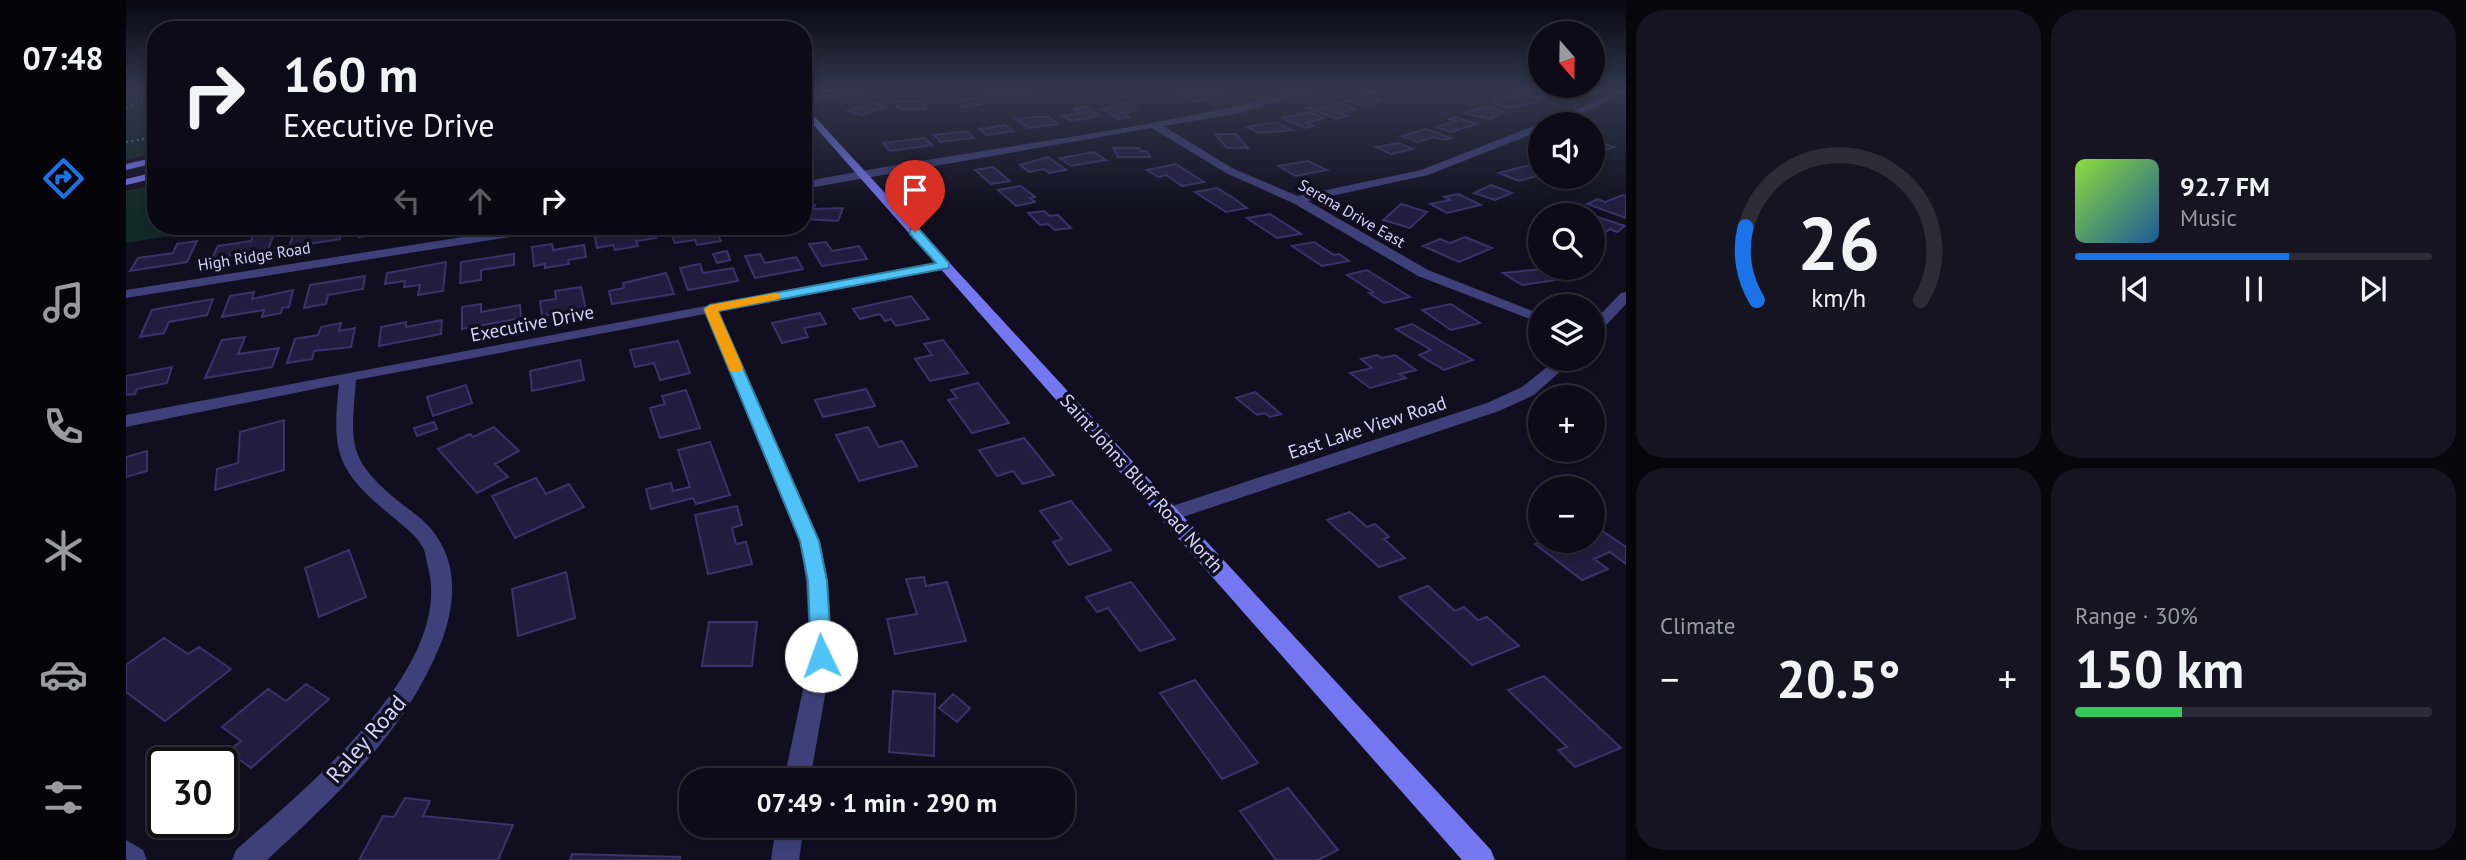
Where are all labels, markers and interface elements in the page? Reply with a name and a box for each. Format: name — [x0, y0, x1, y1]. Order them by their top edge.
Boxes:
north arrow — [1528, 21, 1605, 98]
map controls — [1528, 21, 1605, 553]
text: 07:48 — [22, 37, 104, 79]
text: 160 m — [283, 42, 418, 106]
icon: right — [168, 49, 259, 140]
text: Executive Drive — [283, 104, 494, 146]
button: sound — [1528, 112, 1605, 189]
icon: directions — [39, 154, 88, 203]
pin — [885, 160, 945, 232]
text: 92.7 FM — [2180, 170, 2270, 203]
icon: arrive — [896, 171, 934, 209]
street label: Serena Drive East — [1295, 174, 1409, 252]
icon: left — [388, 182, 426, 220]
icon: ahead — [461, 182, 499, 220]
icon: right — [534, 182, 572, 220]
text: 26 — [1797, 196, 1880, 290]
button: search — [1528, 203, 1605, 280]
text: Music — [2180, 203, 2237, 232]
street label: High Ridge Road — [196, 237, 312, 275]
icon: previous — [2116, 270, 2154, 308]
icon: pause — [2235, 270, 2273, 308]
icon: next — [2354, 270, 2392, 308]
icon: music — [39, 278, 88, 327]
text: km/h — [1811, 282, 1866, 314]
button: layers — [1528, 294, 1605, 371]
street label: Executive Drive — [468, 299, 596, 347]
button: + — [1528, 385, 1605, 462]
street label: Saint Johns Bluff Road North — [1055, 389, 1229, 577]
street label: East Lake View Road — [1285, 390, 1449, 464]
icon: phone — [39, 402, 88, 451]
button: − — [1528, 476, 1605, 553]
icon: climate — [39, 526, 88, 575]
text: Range · 30% — [2075, 601, 2198, 630]
text: Climate — [1660, 611, 1735, 640]
position arrow — [784, 619, 858, 693]
text: 150 km — [2075, 635, 2244, 702]
text: 20.5° — [1777, 645, 1900, 712]
icon: car — [39, 650, 88, 699]
text: − — [1660, 654, 1679, 703]
text: + — [1998, 654, 2017, 703]
street label: Raley Road — [319, 689, 412, 789]
speed limit sign: 30 — [147, 747, 238, 838]
icon: filters — [39, 773, 88, 822]
text: 07:49 · 1 min · 290 m — [757, 786, 997, 819]

